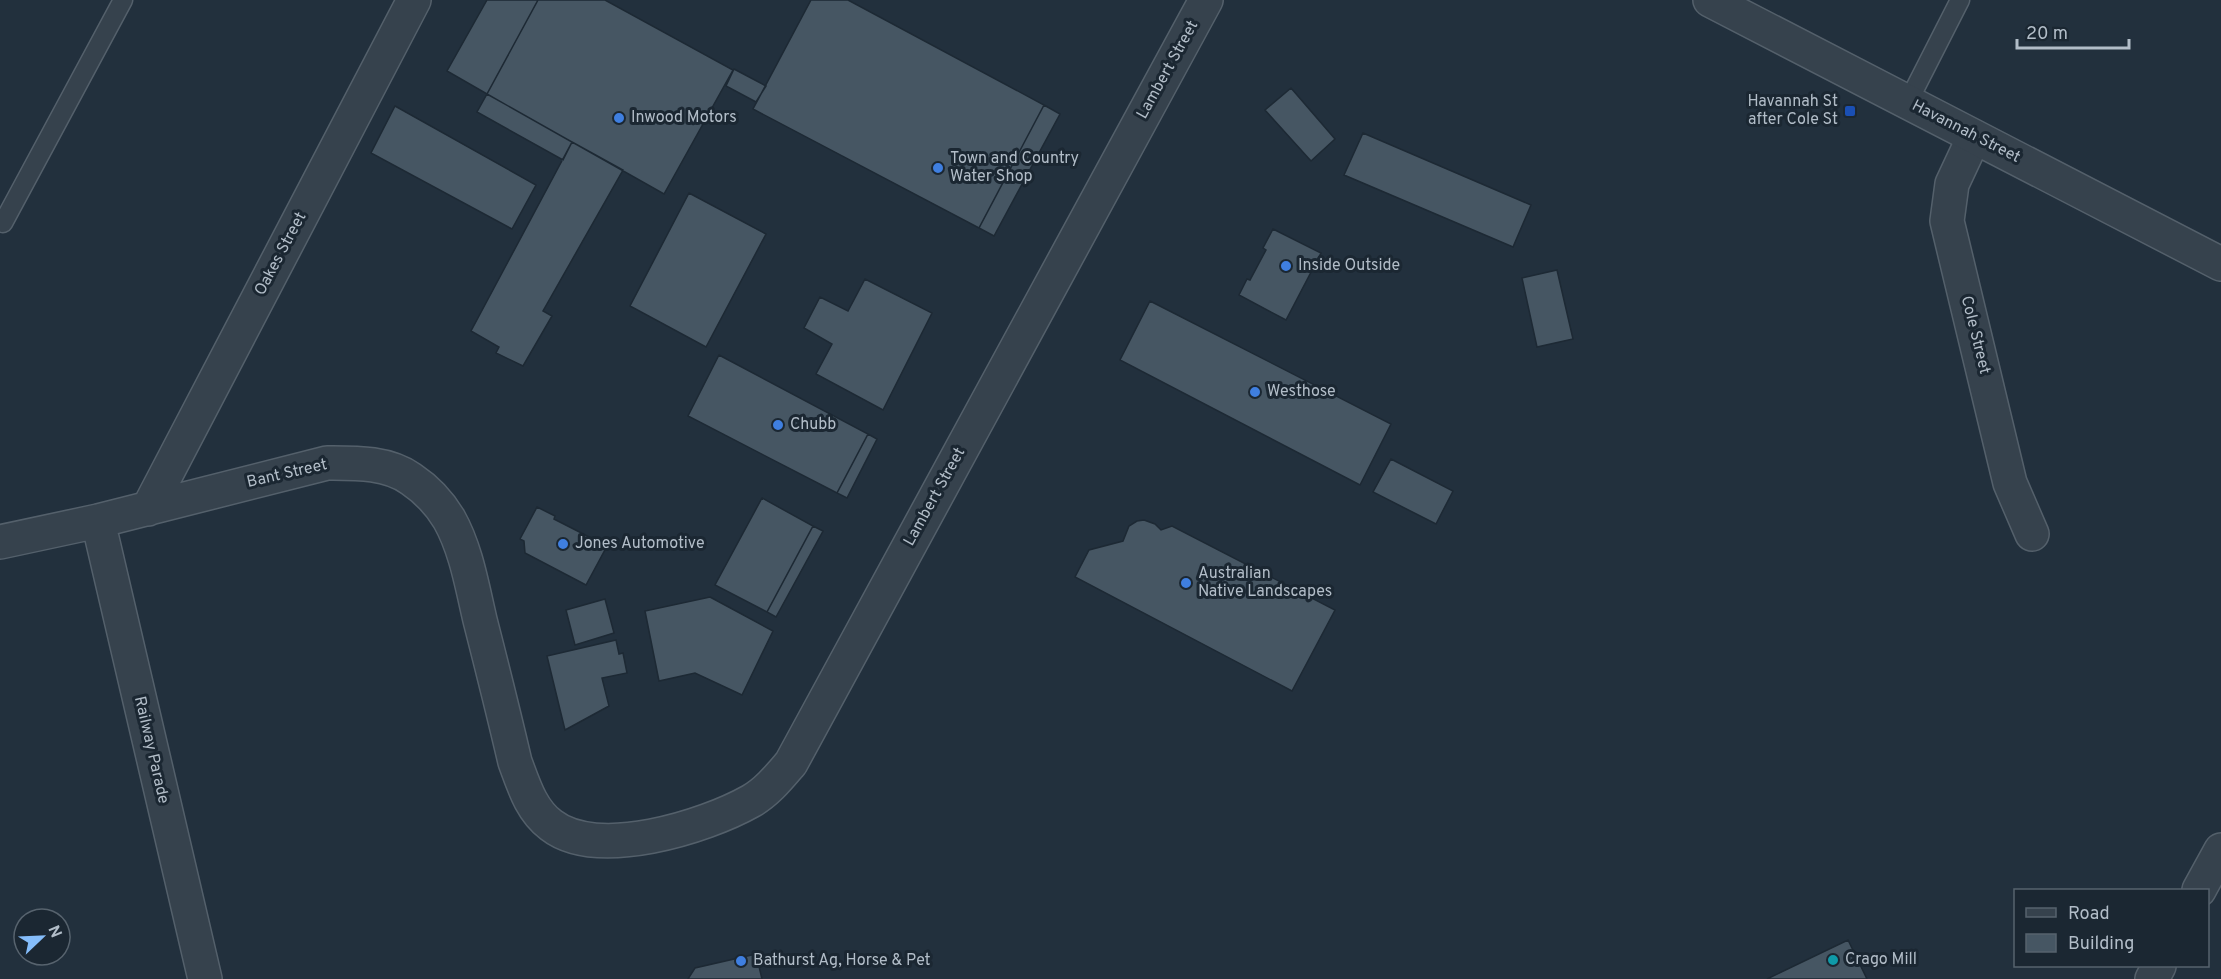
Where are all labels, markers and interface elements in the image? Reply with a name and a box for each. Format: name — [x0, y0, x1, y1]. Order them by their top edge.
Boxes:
scale bar — [2017, 12, 2130, 50]
street label: Lambert Street — [1133, 17, 1203, 123]
text: 20 m — [2026, 23, 2068, 46]
place label: Havannah St after Cole St — [1747, 92, 1838, 130]
street label: Havannah Street — [1908, 96, 2024, 168]
marker: Havannah St after Cole St — [1843, 104, 1857, 118]
place label: Inwood Motors — [631, 108, 737, 128]
marker: Inwood Motors — [612, 111, 626, 125]
place label: Town and Country Water Shop — [950, 149, 1079, 187]
marker: Town and Country Water Shop — [931, 161, 945, 175]
street label: Oakes Street — [251, 209, 311, 299]
place label: Inside Outside — [1298, 256, 1400, 276]
marker: Inside Outside — [1279, 259, 1293, 273]
street label: Cole Street — [1956, 294, 1994, 376]
place label: Westhose — [1267, 382, 1336, 402]
marker: Westhose — [1248, 385, 1262, 399]
place label: Chubb — [790, 415, 836, 435]
marker: Chubb — [771, 418, 785, 432]
street label: Lambert Street — [900, 444, 970, 550]
street label: Bant Street — [245, 455, 329, 493]
place label: Jones Automotive — [575, 534, 705, 554]
marker: Jones Automotive — [556, 537, 570, 551]
place label: Australian Native Landscapes — [1198, 564, 1332, 602]
marker: Australian Native Landscapes — [1179, 576, 1193, 590]
street label: Railway Parade — [129, 694, 173, 806]
legend — [2014, 889, 2209, 967]
text: Road — [2068, 903, 2110, 926]
north arrow — [12, 907, 72, 967]
text: N — [43, 923, 65, 941]
text: Building — [2068, 933, 2134, 956]
place label: Crago Mill — [1845, 950, 1917, 970]
place label: Bathurst Ag, Horse & Pet — [753, 951, 931, 971]
marker: Crago Mill — [1826, 953, 1840, 967]
marker: Bathurst Ag, Horse & Pet — [734, 954, 748, 968]

